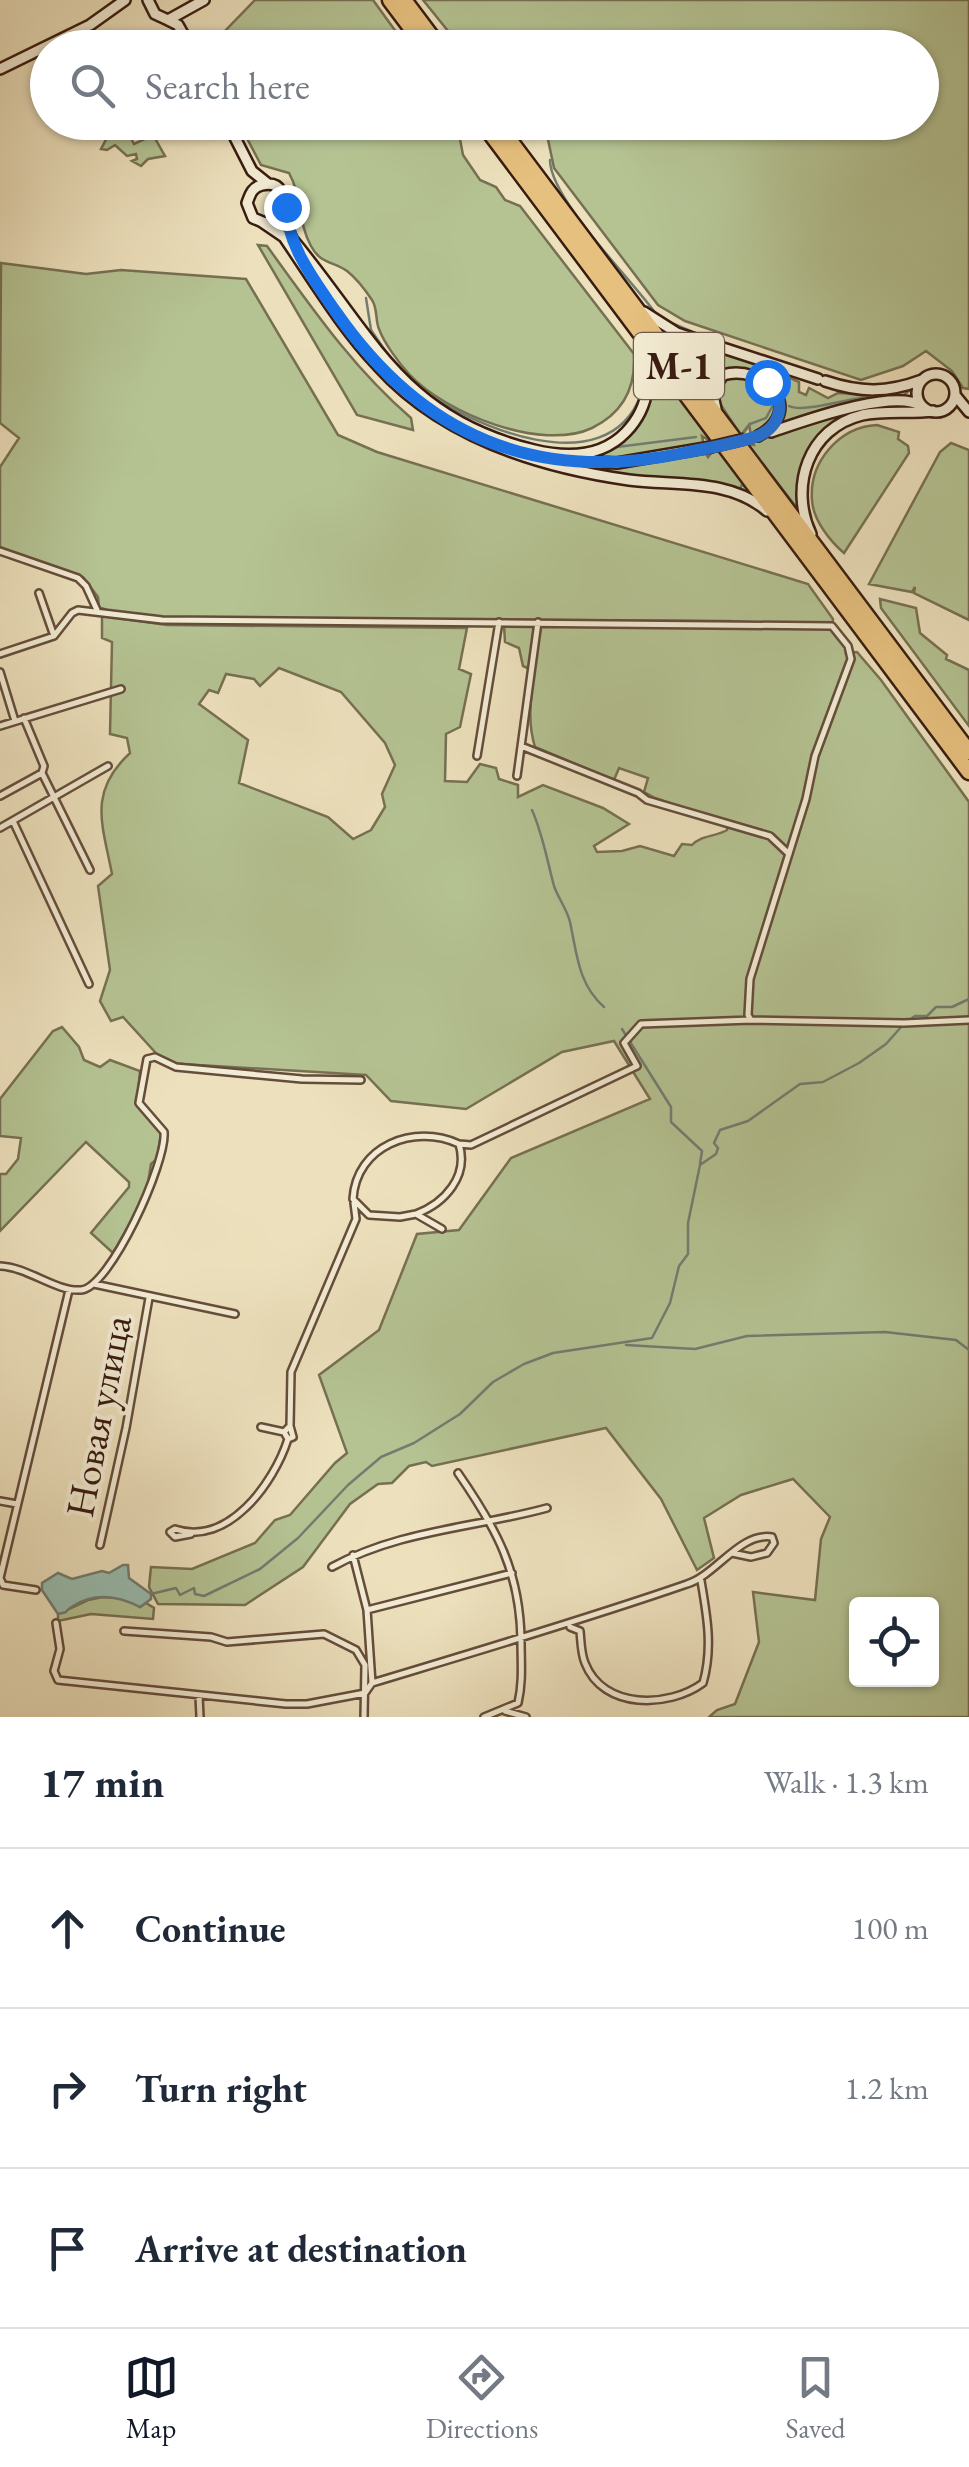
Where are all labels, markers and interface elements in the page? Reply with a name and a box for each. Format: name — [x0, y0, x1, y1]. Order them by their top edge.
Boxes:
search box — [30, 30, 939, 140]
icon: search — [65, 58, 120, 113]
text: Search here — [145, 61, 310, 110]
route end — [264, 185, 310, 231]
road number: М-1 — [634, 333, 724, 399]
route start — [745, 360, 791, 406]
street label: Новая улица — [53, 1311, 143, 1521]
map controls — [849, 1597, 939, 1687]
button: locate — [849, 1597, 939, 1687]
text: 17 min — [40, 1755, 164, 1810]
text: Walk · 1.3 km — [764, 1761, 929, 1803]
icon: ahead — [40, 1901, 95, 1956]
text: Continue — [135, 1904, 286, 1953]
text: 100 m — [852, 1907, 929, 1949]
icon: right — [40, 2061, 95, 2116]
text: Turn right — [135, 2064, 307, 2113]
text: 1.2 km — [845, 2067, 929, 2109]
icon: arrive — [40, 2221, 95, 2276]
text: Arrive at destination — [135, 2224, 467, 2273]
tab: Map — [124, 2350, 179, 2446]
tab: Directions — [426, 2350, 538, 2446]
tab: Saved — [785, 2350, 845, 2446]

